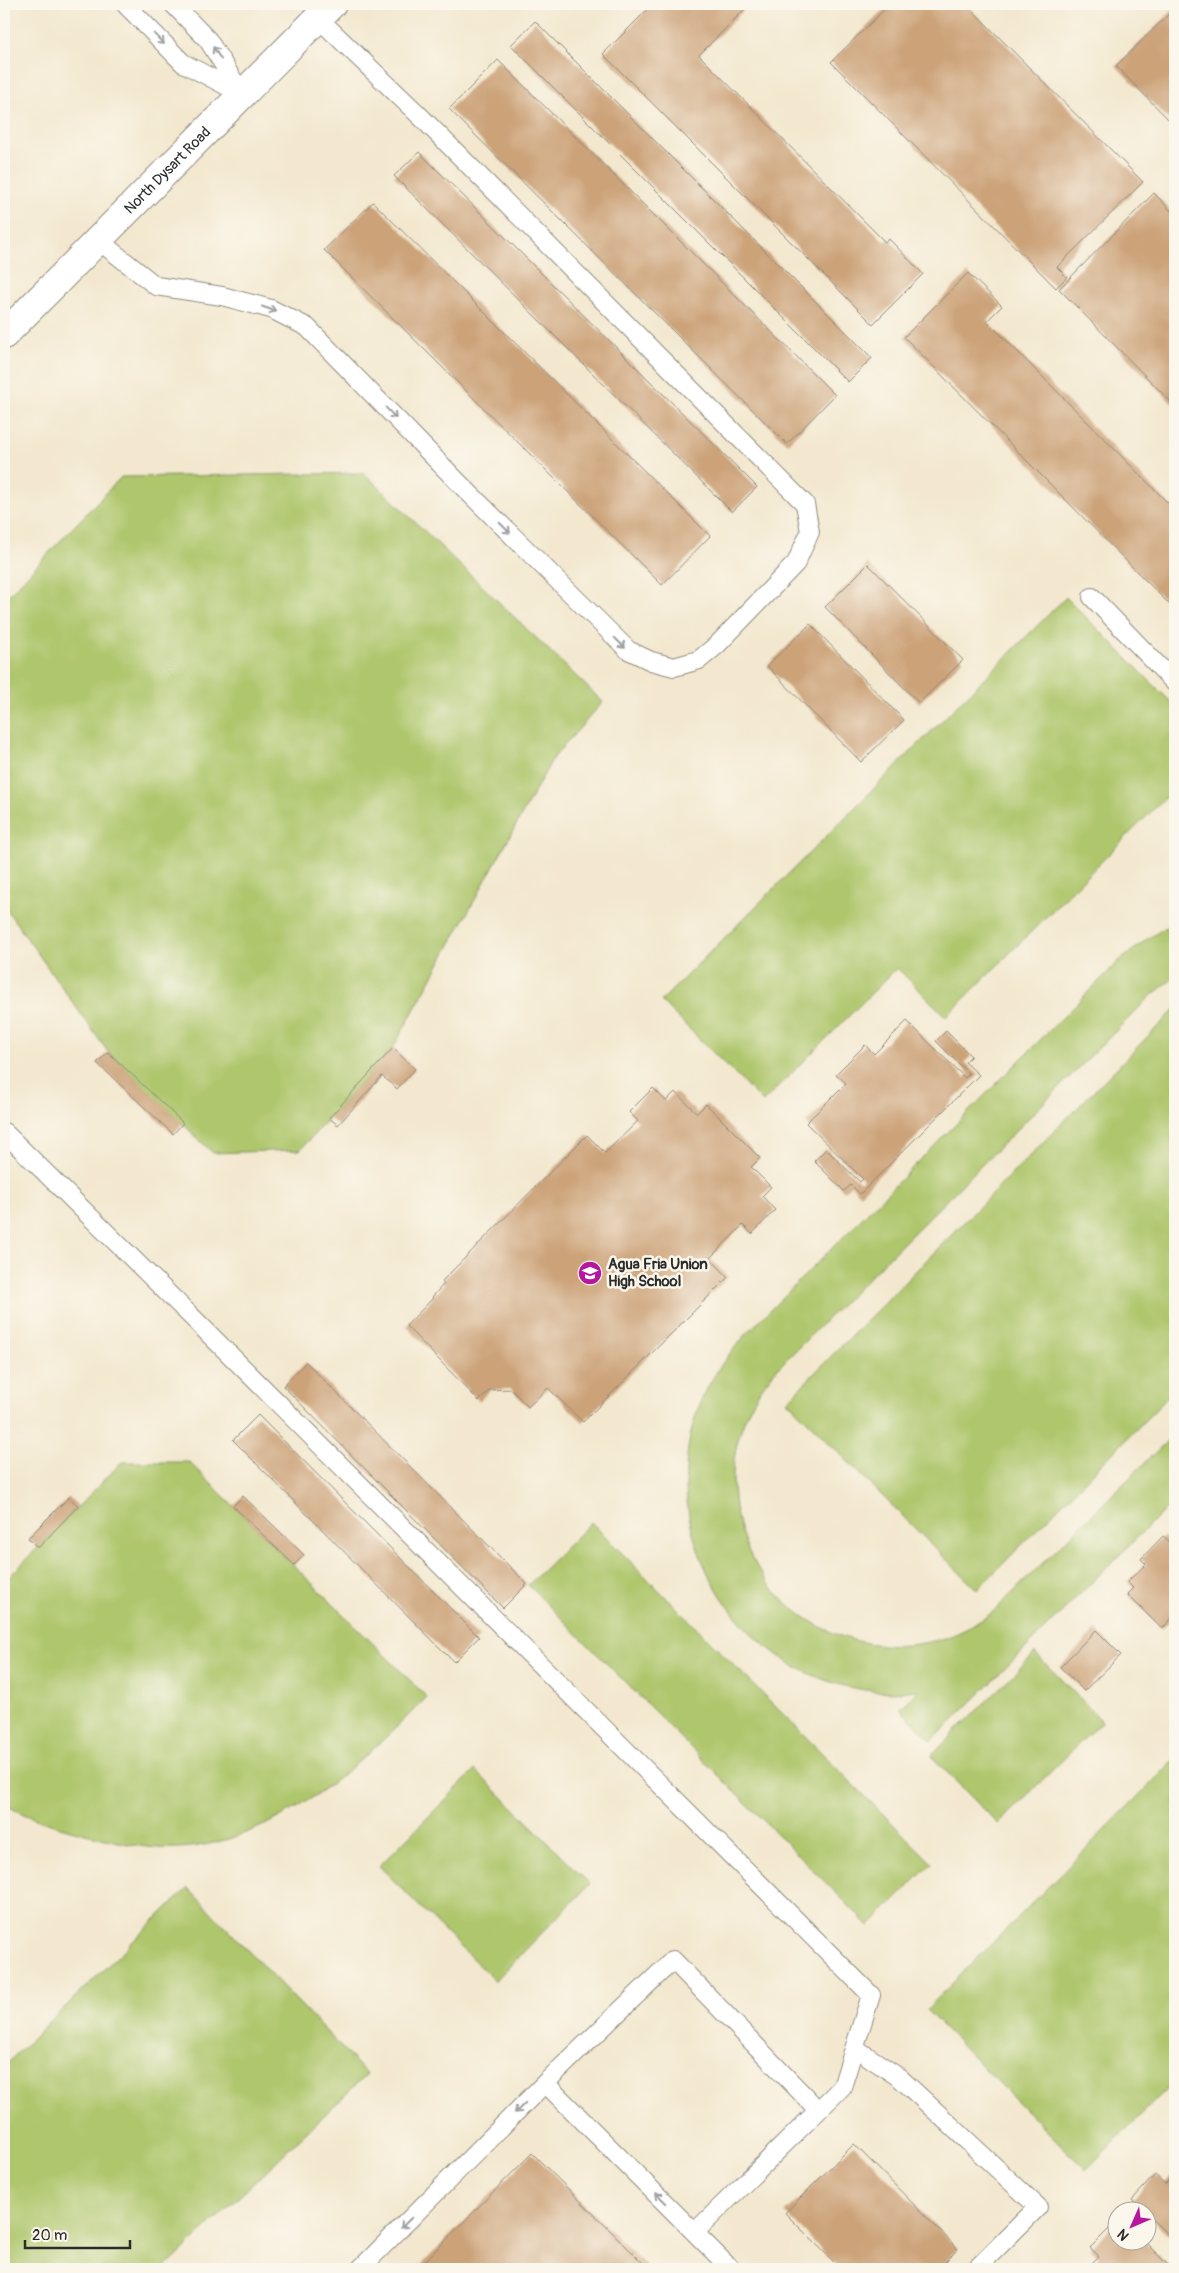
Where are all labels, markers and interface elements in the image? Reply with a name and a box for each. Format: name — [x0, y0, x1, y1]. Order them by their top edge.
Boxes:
one-way arrow — [153, 32, 165, 45]
one-way arrow — [211, 46, 221, 60]
street label: North Dysart Road — [120, 123, 215, 218]
one-way arrow — [260, 305, 276, 314]
one-way arrow — [385, 406, 397, 419]
one-way arrow — [499, 522, 511, 534]
one-way arrow — [614, 637, 627, 649]
place label: Agua Fria Union High School — [608, 1255, 708, 1291]
school or university icon: Agua Fria Union High School — [577, 1260, 603, 1286]
one-way arrow — [514, 2102, 526, 2114]
one-way arrow — [654, 2192, 667, 2204]
north arrow — [1106, 2200, 1156, 2250]
one-way arrow — [399, 2217, 412, 2229]
scale bar — [25, 2218, 130, 2250]
text: N — [1114, 2225, 1133, 2244]
text: 20 m — [32, 2226, 67, 2245]

